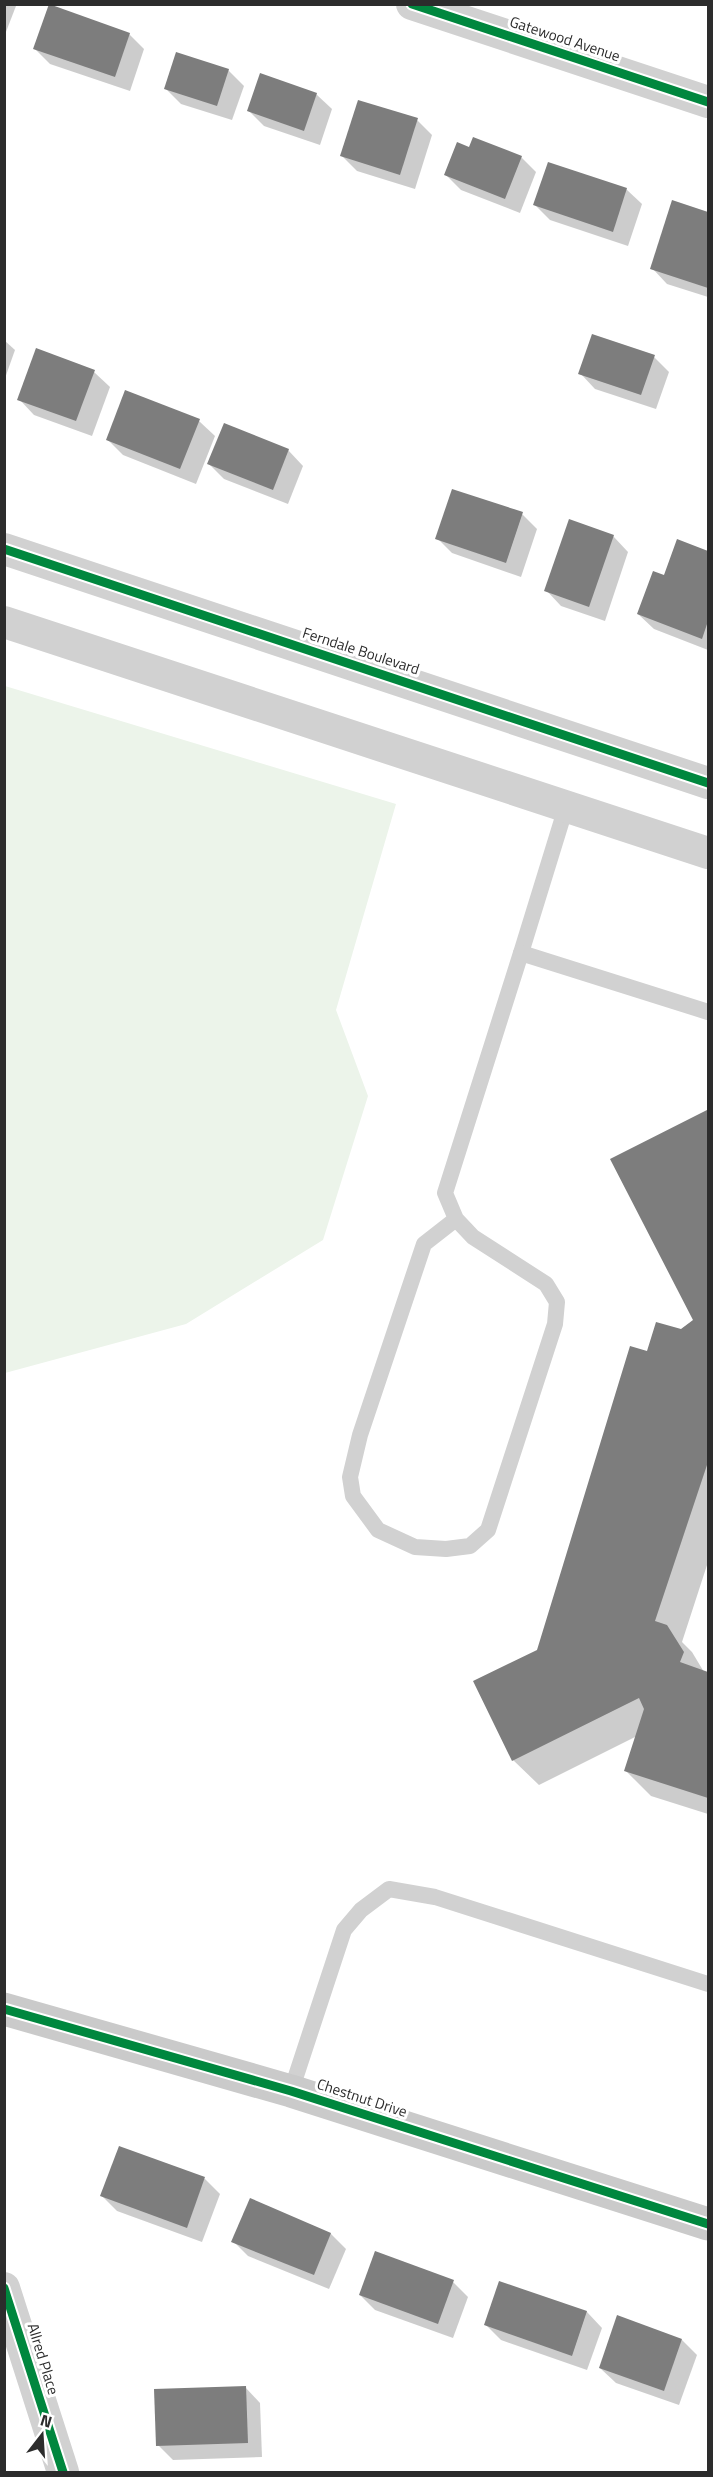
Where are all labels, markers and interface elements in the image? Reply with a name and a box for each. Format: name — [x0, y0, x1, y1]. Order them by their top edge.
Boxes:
street label: Gatewood Avenue — [507, 10, 623, 67]
street label: Ferndale Boulevard — [300, 621, 423, 680]
street label: Chestnut Drive — [314, 2072, 410, 2123]
street label: Allred Place — [22, 2320, 65, 2397]
north arrow — [12, 2405, 72, 2465]
text: N — [38, 2408, 55, 2434]

